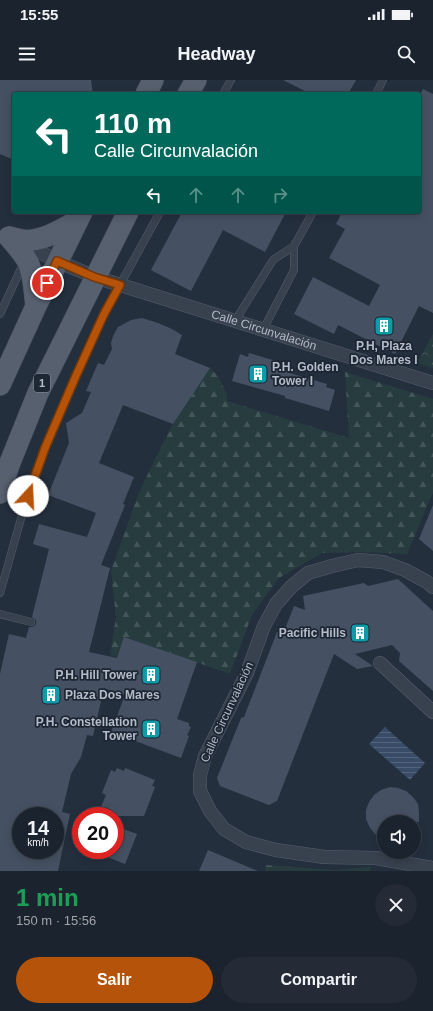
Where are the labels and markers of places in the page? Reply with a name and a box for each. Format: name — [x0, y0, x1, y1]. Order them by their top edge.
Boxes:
pin — [30, 266, 64, 300]
building icon: P.H, Plaza Dos Mares I — [373, 315, 395, 337]
place label: P.H, Plaza Dos Mares I — [350, 339, 418, 367]
place label: P.H. Golden Tower I — [272, 360, 338, 388]
building icon: P.H. Golden Tower I — [247, 363, 269, 385]
building icon: Pacific Hills — [349, 622, 371, 644]
place label: Pacific Hills — [279, 626, 346, 640]
building icon: P.H. Hill Tower — [140, 664, 162, 686]
place label: P.H. Hill Tower — [55, 668, 137, 682]
building icon: Plaza Dos Mares — [40, 684, 62, 706]
place label: Plaza Dos Mares — [65, 688, 160, 702]
place label: P.H. Constellation Tower — [36, 715, 137, 743]
building icon: P.H. Constellation Tower — [140, 718, 162, 740]

